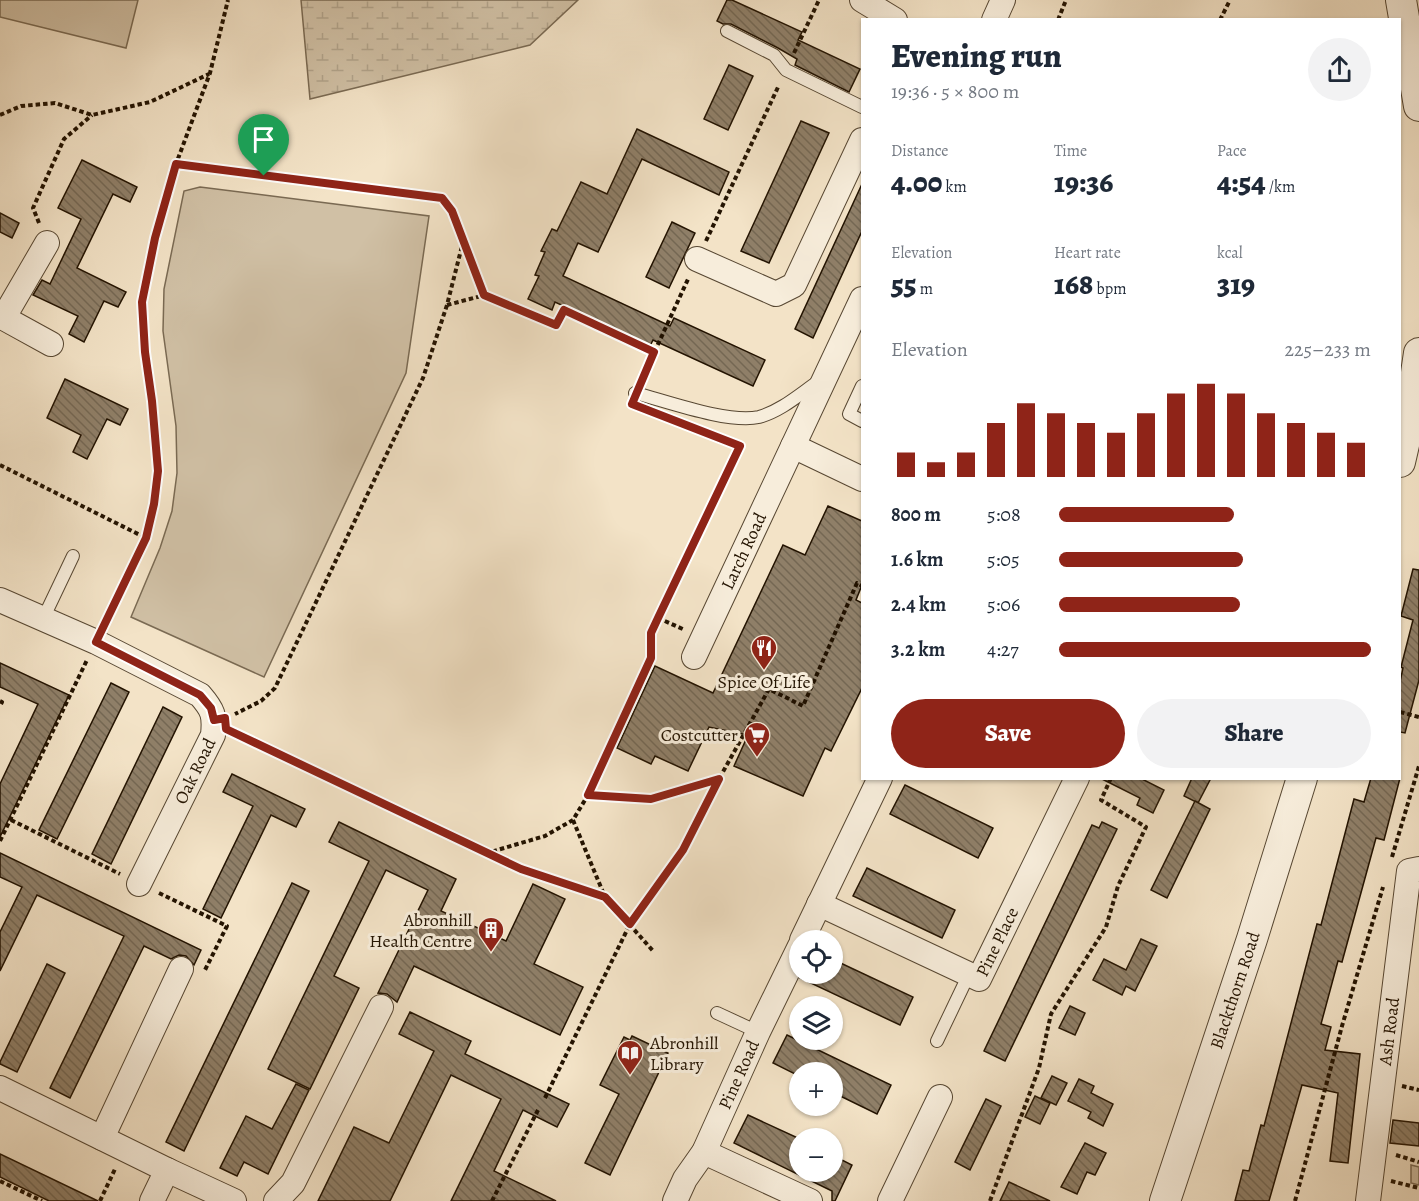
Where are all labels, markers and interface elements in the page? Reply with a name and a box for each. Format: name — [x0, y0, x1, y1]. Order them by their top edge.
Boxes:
text: Evening run — [891, 33, 1062, 78]
button: share — [1308, 38, 1371, 101]
text: 19:36 · 5 × 800 m — [891, 78, 1019, 105]
pin — [238, 114, 289, 176]
icon: arrive — [247, 123, 280, 156]
text: Distance — [891, 140, 948, 162]
text: Time — [1054, 140, 1087, 162]
text: Pace — [1217, 140, 1247, 162]
text: 4.00 — [891, 162, 942, 202]
text: 19:36 — [1054, 162, 1113, 202]
text: 4:54 — [1217, 162, 1266, 202]
text: km — [942, 176, 967, 198]
text: /km — [1266, 176, 1295, 198]
text: Elevation — [891, 242, 952, 264]
text: Heart rate — [1054, 242, 1121, 264]
text: kcal — [1217, 242, 1243, 264]
text: 55 — [891, 264, 917, 304]
text: 168 — [1054, 264, 1093, 304]
text: 319 — [1217, 264, 1255, 304]
text: m — [917, 278, 933, 300]
text: bpm — [1093, 278, 1126, 300]
text: Elevation — [891, 336, 968, 363]
text: 225–233 m — [1285, 336, 1371, 363]
text: 800 m — [891, 501, 941, 528]
text: 5:08 — [987, 501, 1021, 528]
street label: Larch Road — [715, 508, 772, 594]
text: 1.6 km — [891, 546, 944, 573]
text: 5:05 — [987, 546, 1020, 573]
text: 2.4 km — [891, 591, 946, 618]
text: 5:06 — [987, 591, 1020, 618]
restaurant icon: Spice Of Life — [749, 633, 779, 671]
text: 3.2 km — [891, 636, 945, 663]
text: 4:27 — [987, 636, 1019, 663]
place label: Spice Of Life — [718, 670, 810, 694]
button: Save — [891, 699, 1125, 768]
button: Share — [1137, 699, 1371, 768]
supermarket icon: Costcutter — [742, 720, 772, 758]
place label: Costcutter — [661, 723, 738, 747]
street label: Oak Road — [169, 734, 221, 808]
street label: Pine Place — [970, 903, 1024, 981]
place label: Abronhill Health Centre — [369, 908, 473, 953]
building icon: Abronhill Health Centre — [476, 915, 506, 953]
street label: Blackthorn Road — [1204, 928, 1266, 1052]
map controls — [789, 930, 843, 1182]
button: locate — [789, 930, 843, 984]
button: layers — [789, 996, 843, 1050]
street label: Ash Road — [1373, 996, 1405, 1068]
place label: Abronhill Library — [649, 1031, 719, 1076]
street label: Pine Road — [713, 1036, 765, 1113]
library icon: Abronhill Library — [615, 1038, 645, 1076]
button: + — [789, 1062, 843, 1116]
button: − — [789, 1128, 843, 1182]

